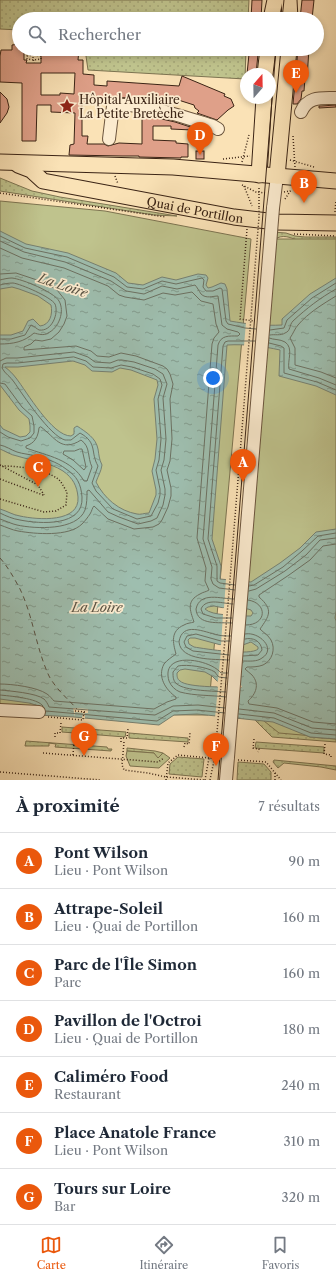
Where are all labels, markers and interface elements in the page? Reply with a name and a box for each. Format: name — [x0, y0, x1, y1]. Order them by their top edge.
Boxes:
search box — [12, 12, 324, 56]
icon: search — [26, 23, 48, 45]
text: Rechercher — [58, 25, 141, 44]
pin: E — [283, 60, 309, 93]
north arrow — [240, 68, 276, 104]
place label: Hôpital Auxiliaire La Petite Bretèche — [79, 92, 184, 121]
place icon: Hôpital Auxiliaire La Petite Bretèche — [58, 97, 76, 115]
pin: D — [187, 122, 213, 155]
pin: B — [291, 170, 317, 203]
street label: Quai de Portillon — [146, 193, 245, 226]
water label: La Loire — [35, 269, 90, 301]
your location — [203, 368, 223, 388]
pin: A — [230, 449, 256, 482]
pin: C — [25, 454, 51, 487]
water label: La Loire — [70, 599, 123, 615]
pin: G — [71, 723, 97, 756]
pin: F — [203, 733, 229, 766]
text: À proximité — [16, 796, 120, 816]
text: 7 résultats — [258, 798, 320, 814]
text: Pont Wilson — [54, 843, 148, 862]
text: A — [24, 853, 34, 869]
text: 90 m — [289, 853, 320, 869]
text: Lieu · Pont Wilson — [54, 862, 168, 878]
text: Attrape-Soleil — [54, 899, 163, 918]
text: B — [24, 909, 34, 925]
text: 160 m — [283, 909, 320, 925]
text: Lieu · Quai de Portillon — [54, 918, 198, 934]
text: Parc de l'Île Simon — [54, 955, 197, 974]
text: C — [24, 965, 34, 981]
text: 160 m — [283, 965, 320, 981]
text: Parc — [54, 974, 81, 990]
text: Pavillon de l'Octroi — [54, 1011, 202, 1030]
text: D — [23, 1021, 35, 1037]
text: 180 m — [283, 1021, 320, 1037]
text: Lieu · Quai de Portillon — [54, 1030, 198, 1046]
text: Caliméro Food — [54, 1067, 168, 1086]
text: E — [24, 1077, 34, 1093]
text: 240 m — [281, 1077, 320, 1093]
text: Restaurant — [54, 1086, 121, 1102]
text: Place Anatole France — [54, 1123, 216, 1142]
text: F — [25, 1133, 33, 1149]
text: 310 m — [284, 1133, 320, 1149]
text: Lieu · Pont Wilson — [54, 1142, 168, 1158]
text: Tours sur Loire — [54, 1179, 171, 1198]
text: G — [23, 1189, 35, 1205]
text: 320 m — [282, 1189, 320, 1205]
text: Bar — [54, 1198, 75, 1214]
tab: Carte — [37, 1234, 66, 1272]
tab: Itinéraire — [139, 1234, 188, 1272]
tab: Favoris — [262, 1234, 299, 1272]

